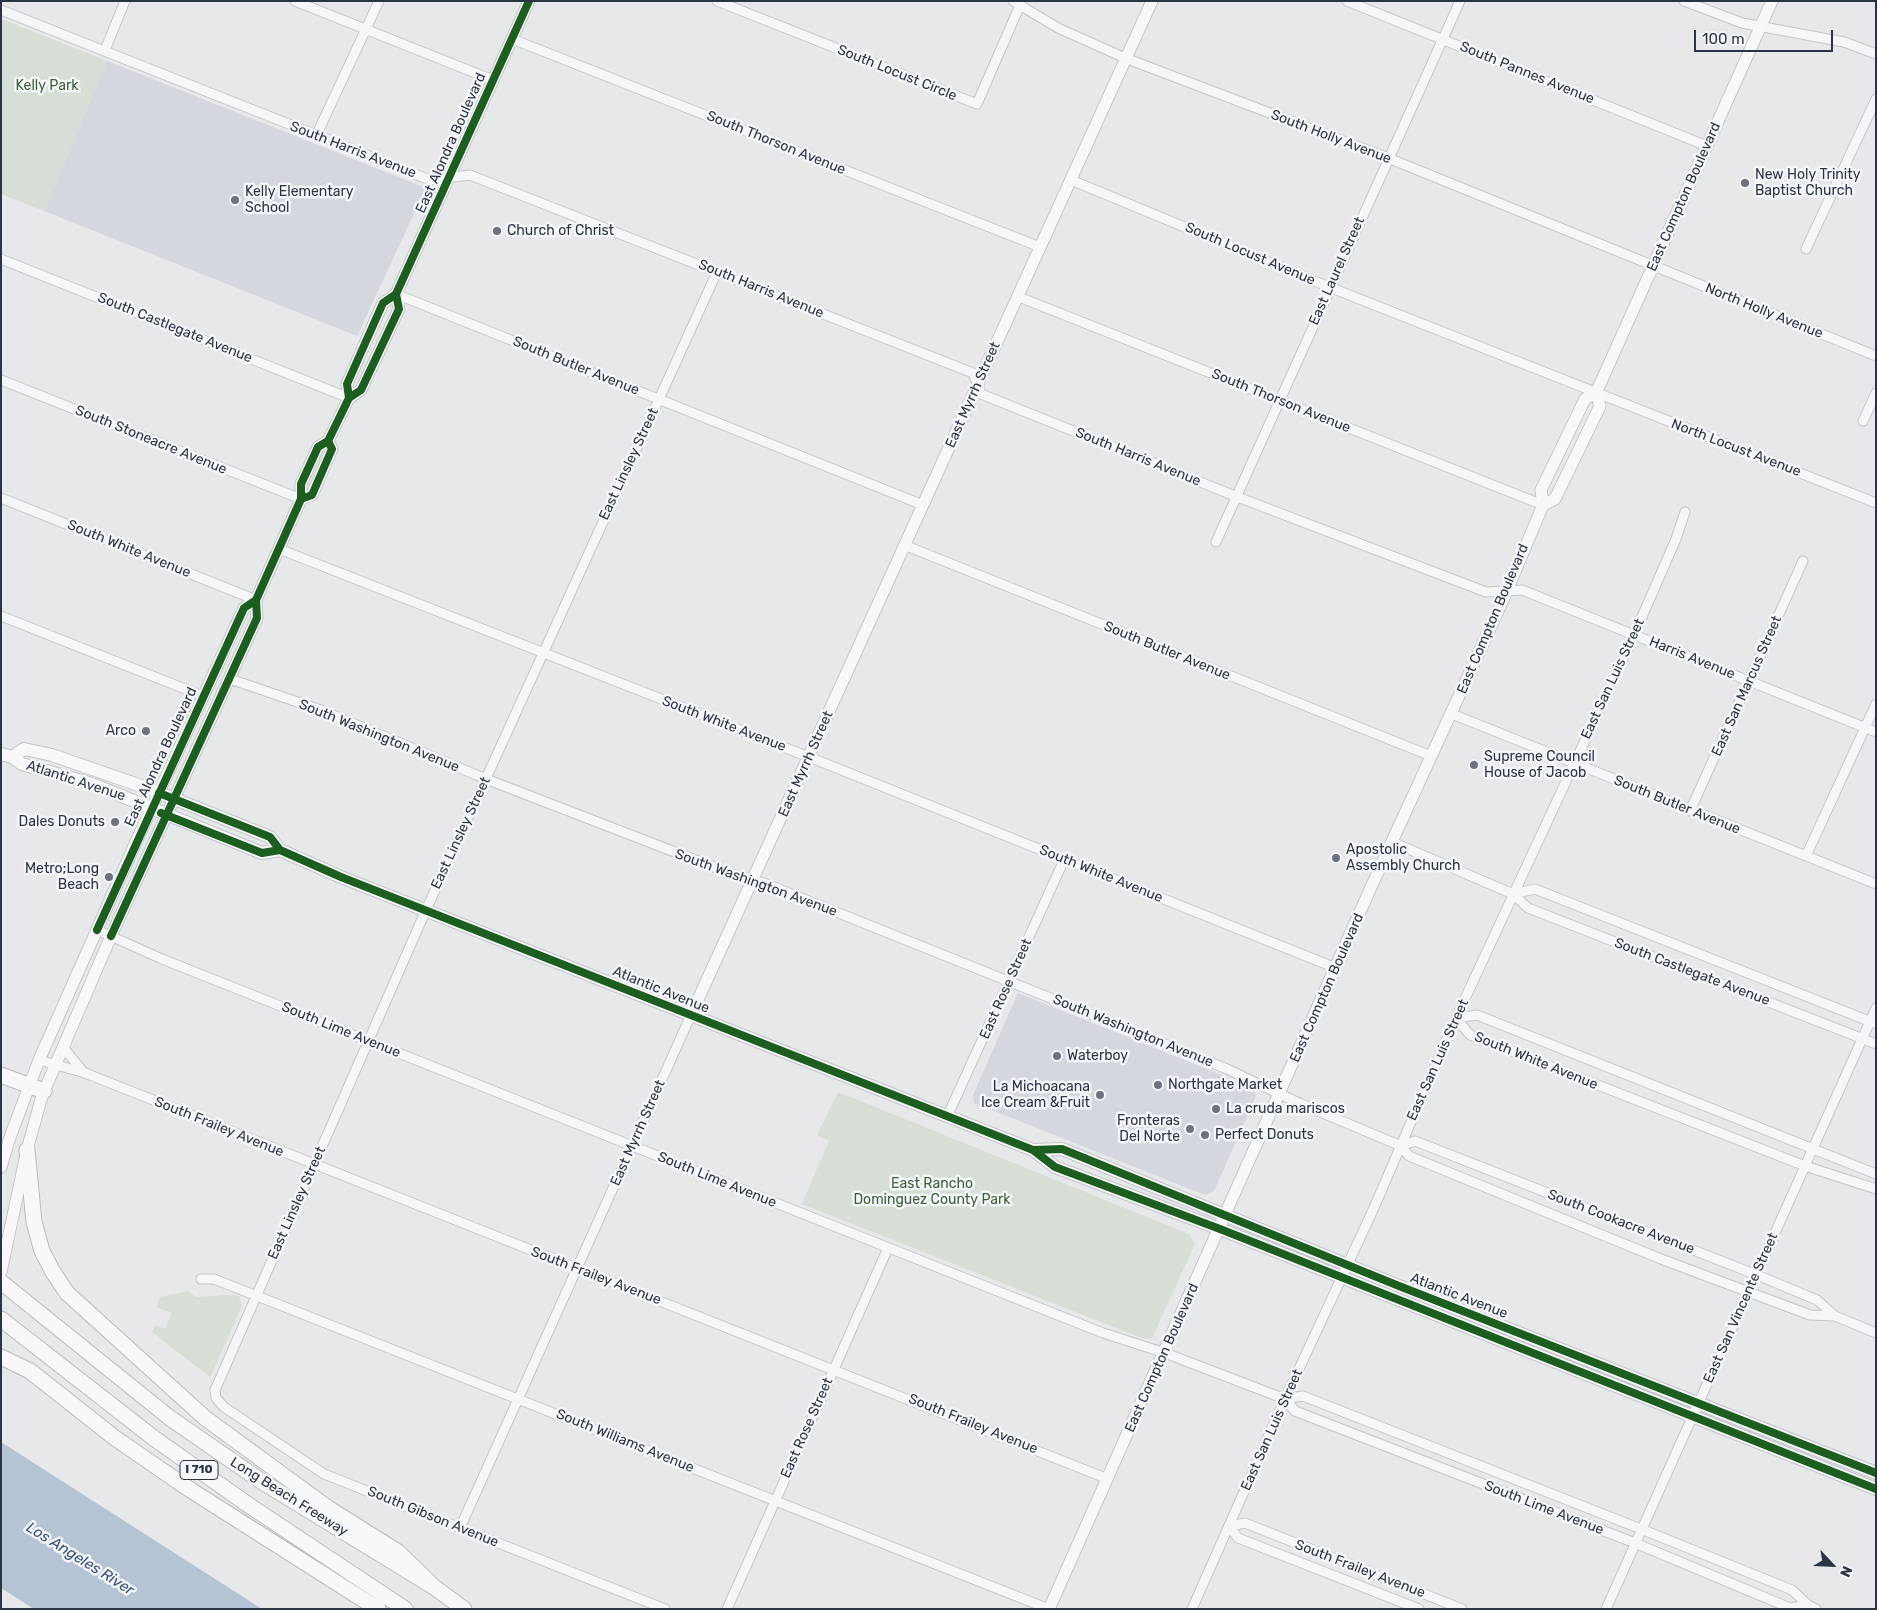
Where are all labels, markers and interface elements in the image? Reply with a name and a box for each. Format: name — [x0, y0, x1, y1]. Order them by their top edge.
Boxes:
scale bar — [1697, 20, 1836, 52]
text: 100 m — [1702, 30, 1744, 48]
street label: South Pannes Avenue — [1457, 38, 1597, 108]
street label: South Locust Circle — [835, 41, 959, 105]
street label: East Alondra Boulevard — [412, 70, 490, 216]
park label: Kelly Park — [16, 78, 78, 94]
street label: South Holly Avenue — [1268, 106, 1394, 168]
street label: South Thorson Avenue — [704, 107, 848, 179]
street label: South Harris Avenue — [287, 118, 419, 182]
street label: East Compton Boulevard — [1644, 120, 1724, 274]
place label: New Holy Trinity Baptist Church — [1755, 167, 1860, 200]
marker: New Holy Trinity Baptist Church — [1739, 177, 1751, 189]
place label: Kelly Elementary School — [245, 184, 353, 216]
marker: Kelly Elementary School — [229, 194, 241, 206]
street label: East Laurel Street — [1306, 214, 1368, 328]
street label: South Locust Avenue — [1182, 219, 1318, 289]
place label: Church of Christ — [507, 223, 614, 239]
marker: Church of Christ — [491, 225, 503, 237]
street label: South Harris Avenue — [696, 256, 826, 322]
street label: North Holly Avenue — [1703, 280, 1825, 342]
street label: South Castlegate Avenue — [95, 289, 255, 367]
street label: South Butler Avenue — [510, 333, 642, 399]
street label: East Myrrh Street — [942, 339, 1004, 451]
street label: South Thorson Avenue — [1209, 365, 1353, 437]
street label: South Stoneacre Avenue — [73, 402, 229, 478]
street label: East Linsley Street — [596, 405, 662, 523]
street label: North Locust Avenue — [1669, 416, 1803, 480]
street label: South Harris Avenue — [1073, 424, 1203, 490]
street label: South White Avenue — [65, 517, 193, 581]
street label: East Compton Boulevard — [1454, 542, 1532, 696]
street label: East San Marcus Street — [1708, 613, 1786, 759]
street label: East San Luis Street — [1578, 616, 1648, 742]
street label: South Butler Avenue — [1101, 618, 1233, 684]
street label: Harris Avenue — [1647, 633, 1737, 683]
street label: East Alondra Boulevard — [121, 685, 201, 829]
street label: South White Avenue — [660, 693, 788, 755]
street label: South Washington Avenue — [296, 696, 462, 776]
street label: East Myrrh Street — [775, 708, 837, 820]
place label: Arco — [106, 723, 136, 739]
marker: Arco — [140, 725, 152, 737]
place label: Supreme Council House of Jacob — [1484, 749, 1595, 782]
street label: Atlantic Avenue — [24, 757, 128, 805]
marker: Supreme Council House of Jacob — [1468, 759, 1480, 771]
street label: South Butler Avenue — [1611, 772, 1743, 838]
street label: East Linsley Street — [428, 774, 494, 892]
place label: Dales Donuts — [19, 814, 105, 830]
marker: Dales Donuts — [109, 816, 121, 828]
street label: South White Avenue — [1037, 842, 1165, 906]
place label: Apostolic Assembly Church — [1346, 842, 1461, 874]
street label: South Washington Avenue — [673, 846, 839, 920]
marker: Apostolic Assembly Church — [1330, 852, 1342, 864]
place label: Metro;Long Beach — [25, 861, 99, 894]
marker: Metro;Long Beach — [103, 871, 115, 883]
street label: East Compton Boulevard — [1287, 911, 1367, 1065]
street label: South Castlegate Avenue — [1612, 935, 1772, 1009]
street label: East Rose Street — [976, 936, 1036, 1042]
street label: Atlantic Avenue — [610, 963, 712, 1017]
street label: South Washington Avenue — [1050, 991, 1216, 1071]
street label: East San Luis Street — [1404, 997, 1472, 1123]
street label: South Lime Avenue — [279, 998, 403, 1062]
street label: South White Avenue — [1472, 1029, 1600, 1093]
place label: Waterboy — [1067, 1048, 1128, 1064]
marker: Waterboy — [1051, 1050, 1063, 1062]
street label: East Myrrh Street — [607, 1077, 669, 1189]
place label: Northgate Market — [1168, 1077, 1282, 1093]
place label: La Michoacana Ice Cream &Fruit — [981, 1079, 1090, 1112]
marker: Northgate Market — [1152, 1079, 1164, 1091]
marker: La Michoacana Ice Cream &Fruit — [1094, 1089, 1106, 1101]
street label: South Frailey Avenue — [152, 1093, 286, 1161]
place label: La cruda mariscos — [1226, 1101, 1345, 1117]
marker: La cruda mariscos — [1210, 1103, 1222, 1115]
place label: Fronteras Del Norte — [1117, 1113, 1180, 1146]
marker: Fronteras Del Norte — [1184, 1123, 1196, 1135]
place label: Perfect Donuts — [1215, 1127, 1314, 1143]
marker: Perfect Donuts — [1199, 1129, 1211, 1141]
street label: East Linsley Street — [265, 1144, 329, 1262]
street label: South Lime Avenue — [655, 1148, 779, 1212]
park label: East Rancho Dominguez County Park — [853, 1176, 1011, 1208]
street label: South Cookacre Avenue — [1545, 1186, 1697, 1258]
street label: East San Vincente Street — [1700, 1230, 1782, 1386]
street label: South Frailey Avenue — [529, 1243, 663, 1309]
street label: Atlantic Avenue — [1408, 1270, 1510, 1322]
street label: East Compton Boulevard — [1122, 1281, 1202, 1435]
street label: East San Luis Street — [1238, 1367, 1306, 1493]
street label: East Rose Street — [777, 1375, 837, 1481]
street label: South Frailey Avenue — [906, 1390, 1040, 1458]
street label: South Williams Avenue — [554, 1406, 696, 1476]
street label: Long Beach Freeway — [227, 1454, 351, 1540]
road number: I 710 — [180, 1460, 218, 1480]
street label: South Lime Avenue — [1482, 1477, 1606, 1539]
street label: South Gibson Avenue — [365, 1483, 501, 1551]
water label: Los Angeles River — [23, 1519, 137, 1599]
street label: South Frailey Avenue — [1293, 1536, 1427, 1602]
north arrow — [1807, 1540, 1857, 1590]
text: N — [1836, 1563, 1856, 1580]

